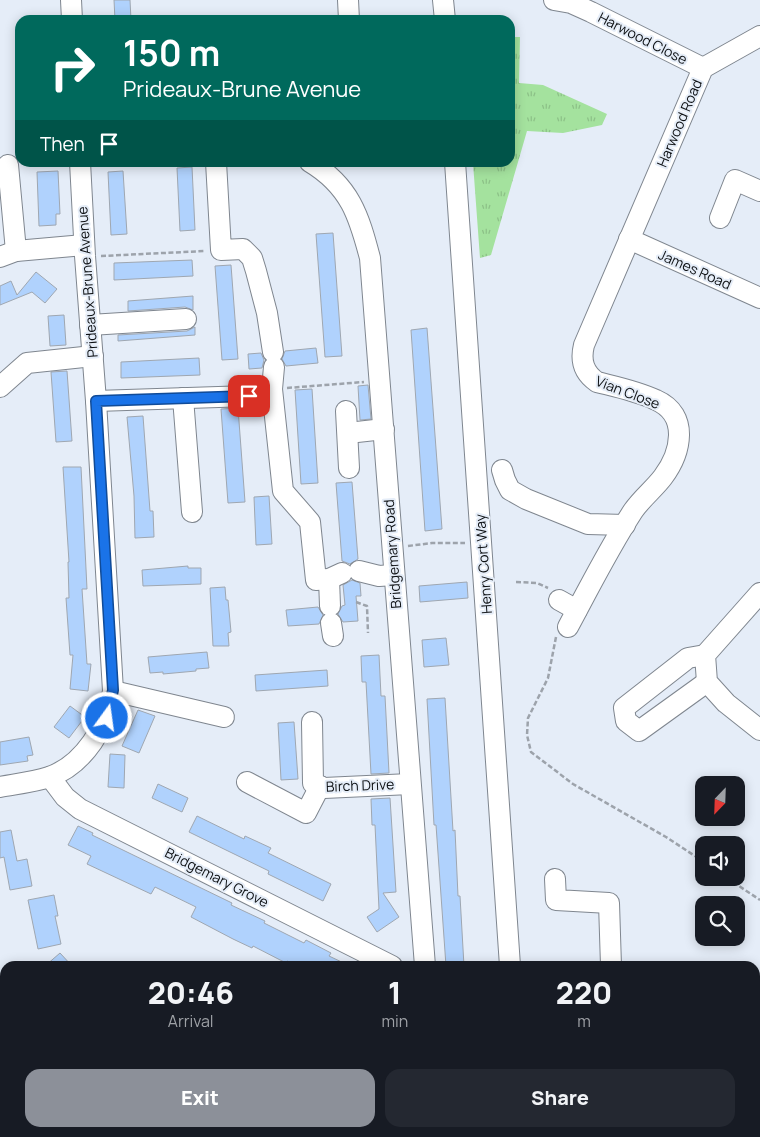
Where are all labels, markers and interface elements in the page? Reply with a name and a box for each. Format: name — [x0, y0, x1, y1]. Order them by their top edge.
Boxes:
street label: Harwood Close — [595, 7, 691, 69]
text: 150 m — [123, 29, 220, 77]
icon: right — [40, 35, 105, 100]
text: Prideaux-Brune Avenue — [123, 74, 361, 104]
street label: Harwood Road — [652, 76, 706, 170]
icon: arrive — [95, 130, 123, 158]
text: Then — [40, 131, 85, 157]
street label: Prideaux-Brune Avenue — [72, 206, 102, 358]
street label: James Road — [656, 245, 734, 293]
street label: Vian Close — [593, 371, 663, 413]
pin — [228, 375, 270, 417]
icon: arrive — [235, 382, 263, 410]
street label: Bridgemary Road — [379, 499, 405, 609]
street label: Henry Cort Way — [470, 513, 496, 615]
position arrow — [80, 691, 132, 743]
street label: Birch Drive — [326, 774, 394, 796]
north arrow — [695, 776, 745, 826]
map controls — [695, 776, 745, 946]
button: sound — [695, 836, 745, 886]
street label: Bridgemary Grove — [162, 843, 272, 911]
button: search — [695, 896, 745, 946]
text: 20:46 — [148, 972, 234, 1013]
text: 1 — [388, 972, 402, 1013]
text: 220 — [556, 972, 612, 1013]
text: Arrival — [168, 1010, 214, 1032]
text: min — [381, 1010, 408, 1032]
text: m — [577, 1010, 591, 1032]
button: Exit — [25, 1069, 375, 1127]
button: Share — [385, 1069, 735, 1127]

